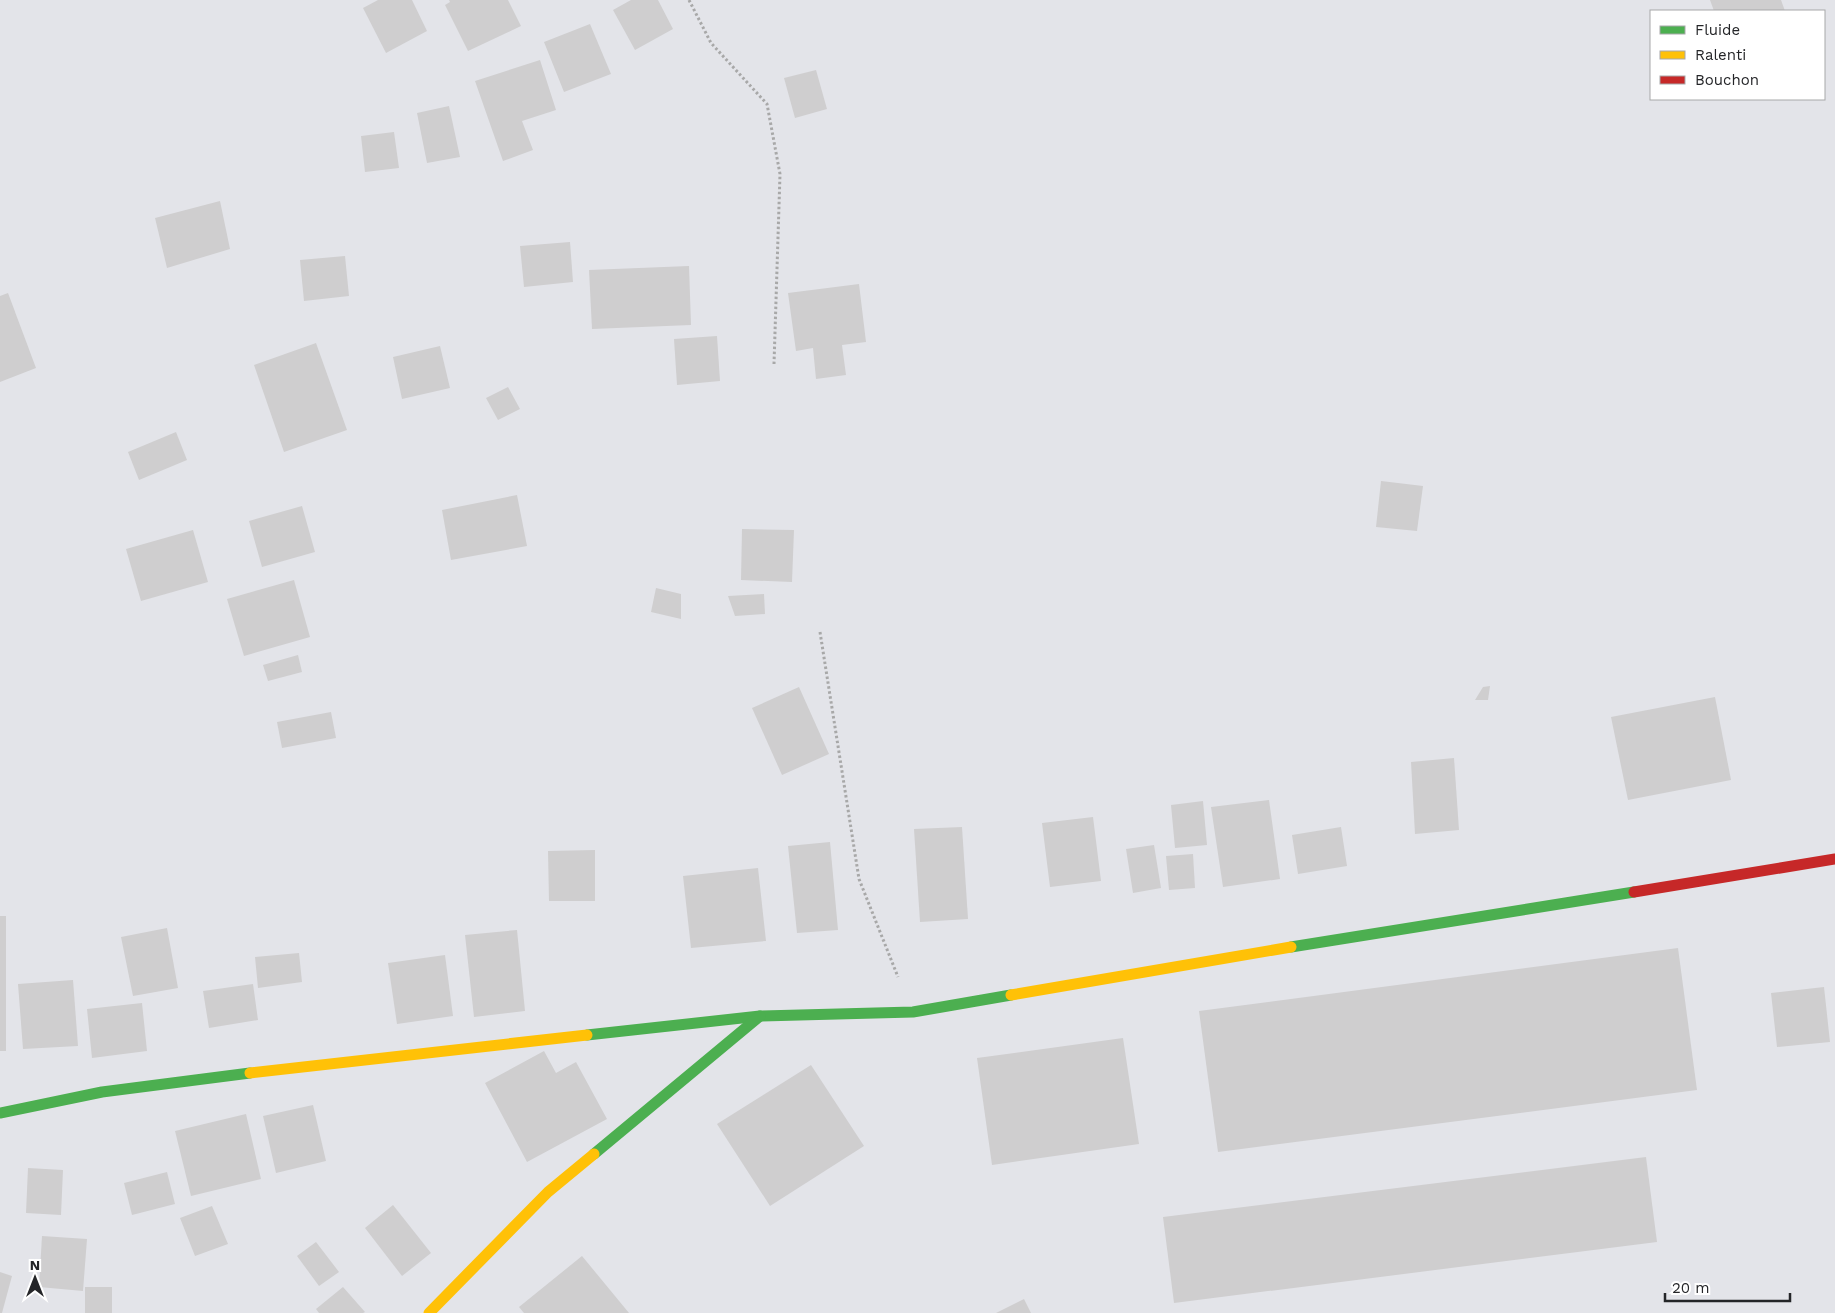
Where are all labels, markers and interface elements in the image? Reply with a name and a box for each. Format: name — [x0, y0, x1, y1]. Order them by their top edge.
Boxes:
legend — [1650, 10, 1825, 100]
text: Fluide — [1695, 21, 1740, 39]
text: Ralenti — [1695, 46, 1746, 64]
text: Bouchon — [1695, 71, 1759, 89]
north arrow — [10, 1253, 60, 1303]
text: N — [30, 1257, 40, 1273]
scale bar — [1665, 1270, 1790, 1302]
text: 20 m — [1672, 1279, 1710, 1297]

